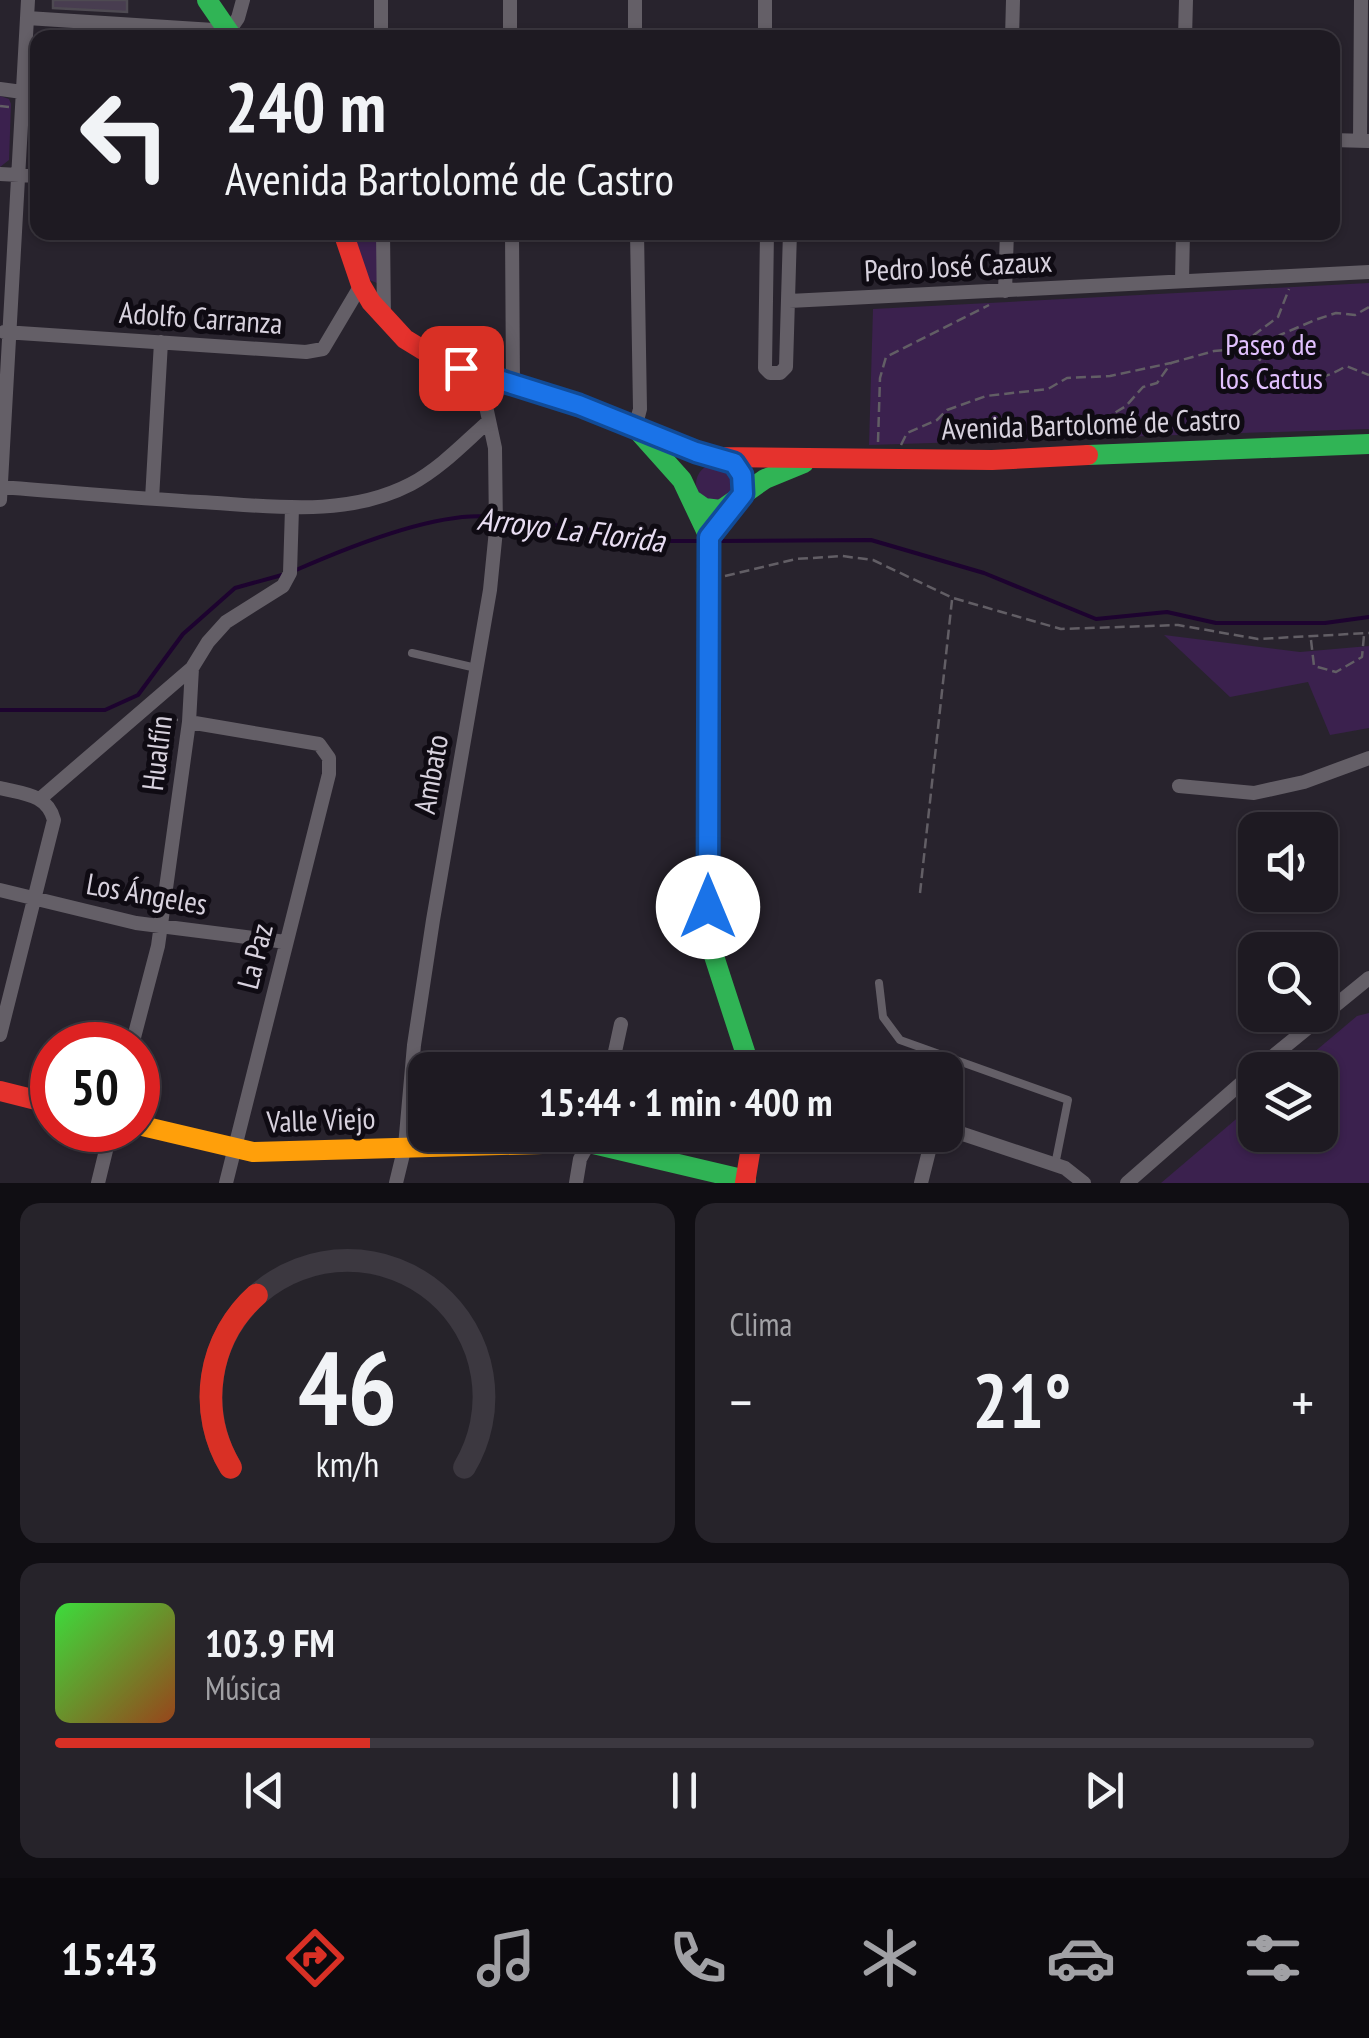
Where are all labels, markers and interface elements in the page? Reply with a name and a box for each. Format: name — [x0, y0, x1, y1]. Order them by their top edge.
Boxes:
text: 240 m — [225, 61, 386, 151]
icon: left — [60, 70, 190, 200]
text: Avenida Bartolomé de Castro — [225, 149, 674, 207]
street label: Pedro José Cazaux — [863, 241, 1053, 289]
street label: Adolfo Carranza — [118, 292, 284, 342]
park label: Paseo de los Cactus — [1219, 324, 1323, 397]
pin — [419, 326, 504, 411]
icon: arrive — [434, 341, 489, 396]
street label: Avenida Bartolomé de Castro — [941, 398, 1241, 448]
water label: Arroyo La Florida — [475, 497, 669, 562]
street label: Hualfín — [132, 713, 180, 793]
street label: Ambato — [404, 731, 456, 817]
map controls — [1238, 812, 1338, 1152]
button: sound — [1238, 812, 1338, 912]
position arrow — [656, 855, 760, 959]
street label: Los Ángeles — [84, 863, 210, 923]
street label: La Paz — [227, 919, 281, 993]
button: search — [1238, 932, 1338, 1032]
speed limit sign: 50 — [30, 1022, 160, 1152]
button: layers — [1238, 1052, 1338, 1152]
text: 15:44 · 1 min · 400 m — [539, 1077, 832, 1126]
street label: Valle Viejo — [265, 1098, 376, 1140]
text: Clima — [730, 1303, 792, 1345]
text: 46 — [298, 1319, 397, 1454]
text: 21° — [972, 1352, 1071, 1449]
text: − — [730, 1366, 752, 1437]
text: + — [1291, 1366, 1314, 1437]
text: km/h — [316, 1441, 379, 1487]
text: 103.9 FM — [205, 1618, 335, 1667]
text: Música — [205, 1667, 281, 1709]
icon: previous — [237, 1763, 292, 1818]
icon: pause — [657, 1763, 712, 1818]
icon: next — [1077, 1763, 1132, 1818]
icon: directions — [280, 1923, 350, 1993]
icon: music — [471, 1923, 541, 1993]
icon: phone — [663, 1923, 733, 1993]
icon: climate — [855, 1923, 925, 1993]
icon: car — [1046, 1923, 1116, 1993]
icon: filters — [1238, 1923, 1308, 1993]
text: 15:43 — [61, 1929, 158, 1987]

